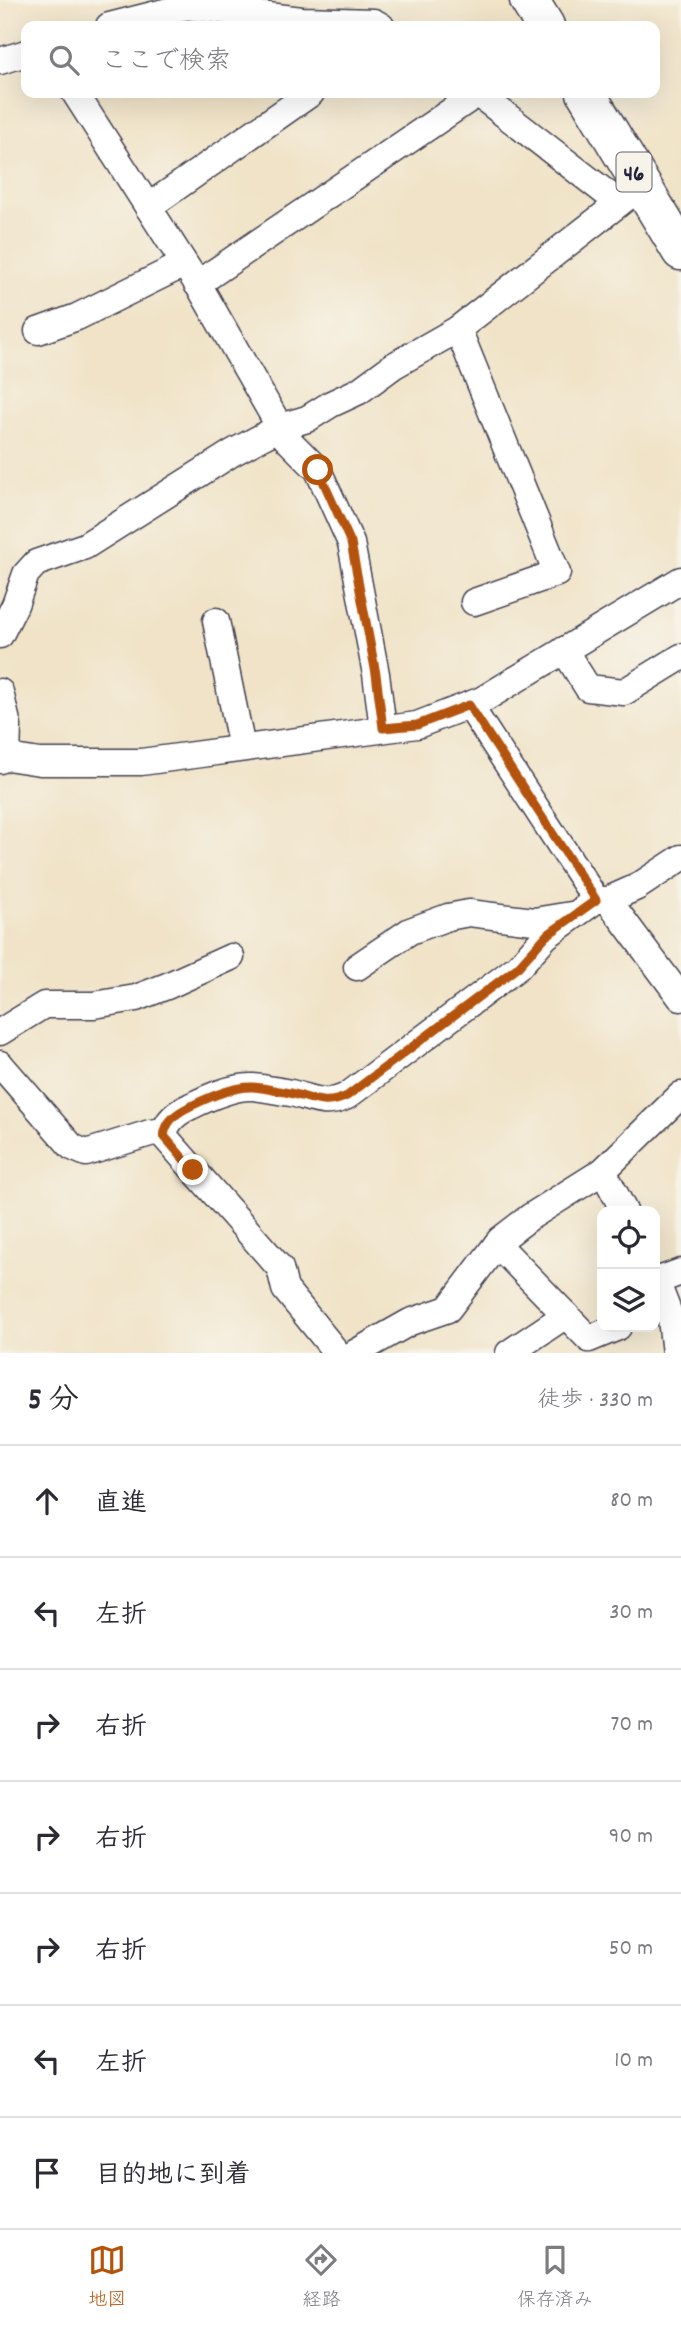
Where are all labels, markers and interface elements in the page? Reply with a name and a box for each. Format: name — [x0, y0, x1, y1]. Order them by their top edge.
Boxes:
search box — [21, 21, 660, 98]
icon: search — [45, 41, 83, 79]
text: ここで検索 — [101, 44, 231, 81]
road number: 46 — [616, 153, 652, 192]
route start — [302, 454, 333, 485]
route end — [177, 1154, 208, 1185]
map controls — [597, 1206, 660, 1332]
button: locate — [597, 1206, 660, 1269]
button: layers — [597, 1269, 660, 1332]
text: 5 分 — [28, 1381, 79, 1424]
text: 徒歩 · 330 m — [537, 1385, 653, 1418]
icon: ahead — [28, 1482, 66, 1520]
text: 80 m — [610, 1485, 653, 1518]
text: 直進 — [95, 1486, 147, 1523]
icon: left — [28, 1594, 66, 1632]
text: 30 m — [609, 1597, 653, 1630]
text: 左折 — [95, 1598, 147, 1635]
icon: right — [28, 1706, 66, 1744]
text: 70 m — [611, 1709, 653, 1742]
text: 右折 — [95, 1710, 147, 1747]
icon: right — [28, 1818, 66, 1856]
text: 90 m — [609, 1821, 653, 1854]
text: 右折 — [95, 1822, 147, 1859]
icon: right — [28, 1930, 66, 1968]
text: 50 m — [609, 1933, 653, 1966]
text: 右折 — [95, 1934, 147, 1971]
icon: left — [28, 2042, 66, 2080]
text: 10 m — [614, 2045, 653, 2078]
text: 左折 — [95, 2046, 147, 2083]
icon: arrive — [28, 2154, 66, 2192]
text: 目的地に到着 — [95, 2158, 251, 2195]
tab: 地図 — [88, 2241, 126, 2315]
tab: 経路 — [302, 2241, 341, 2315]
tab: 保存済み — [517, 2241, 593, 2315]

